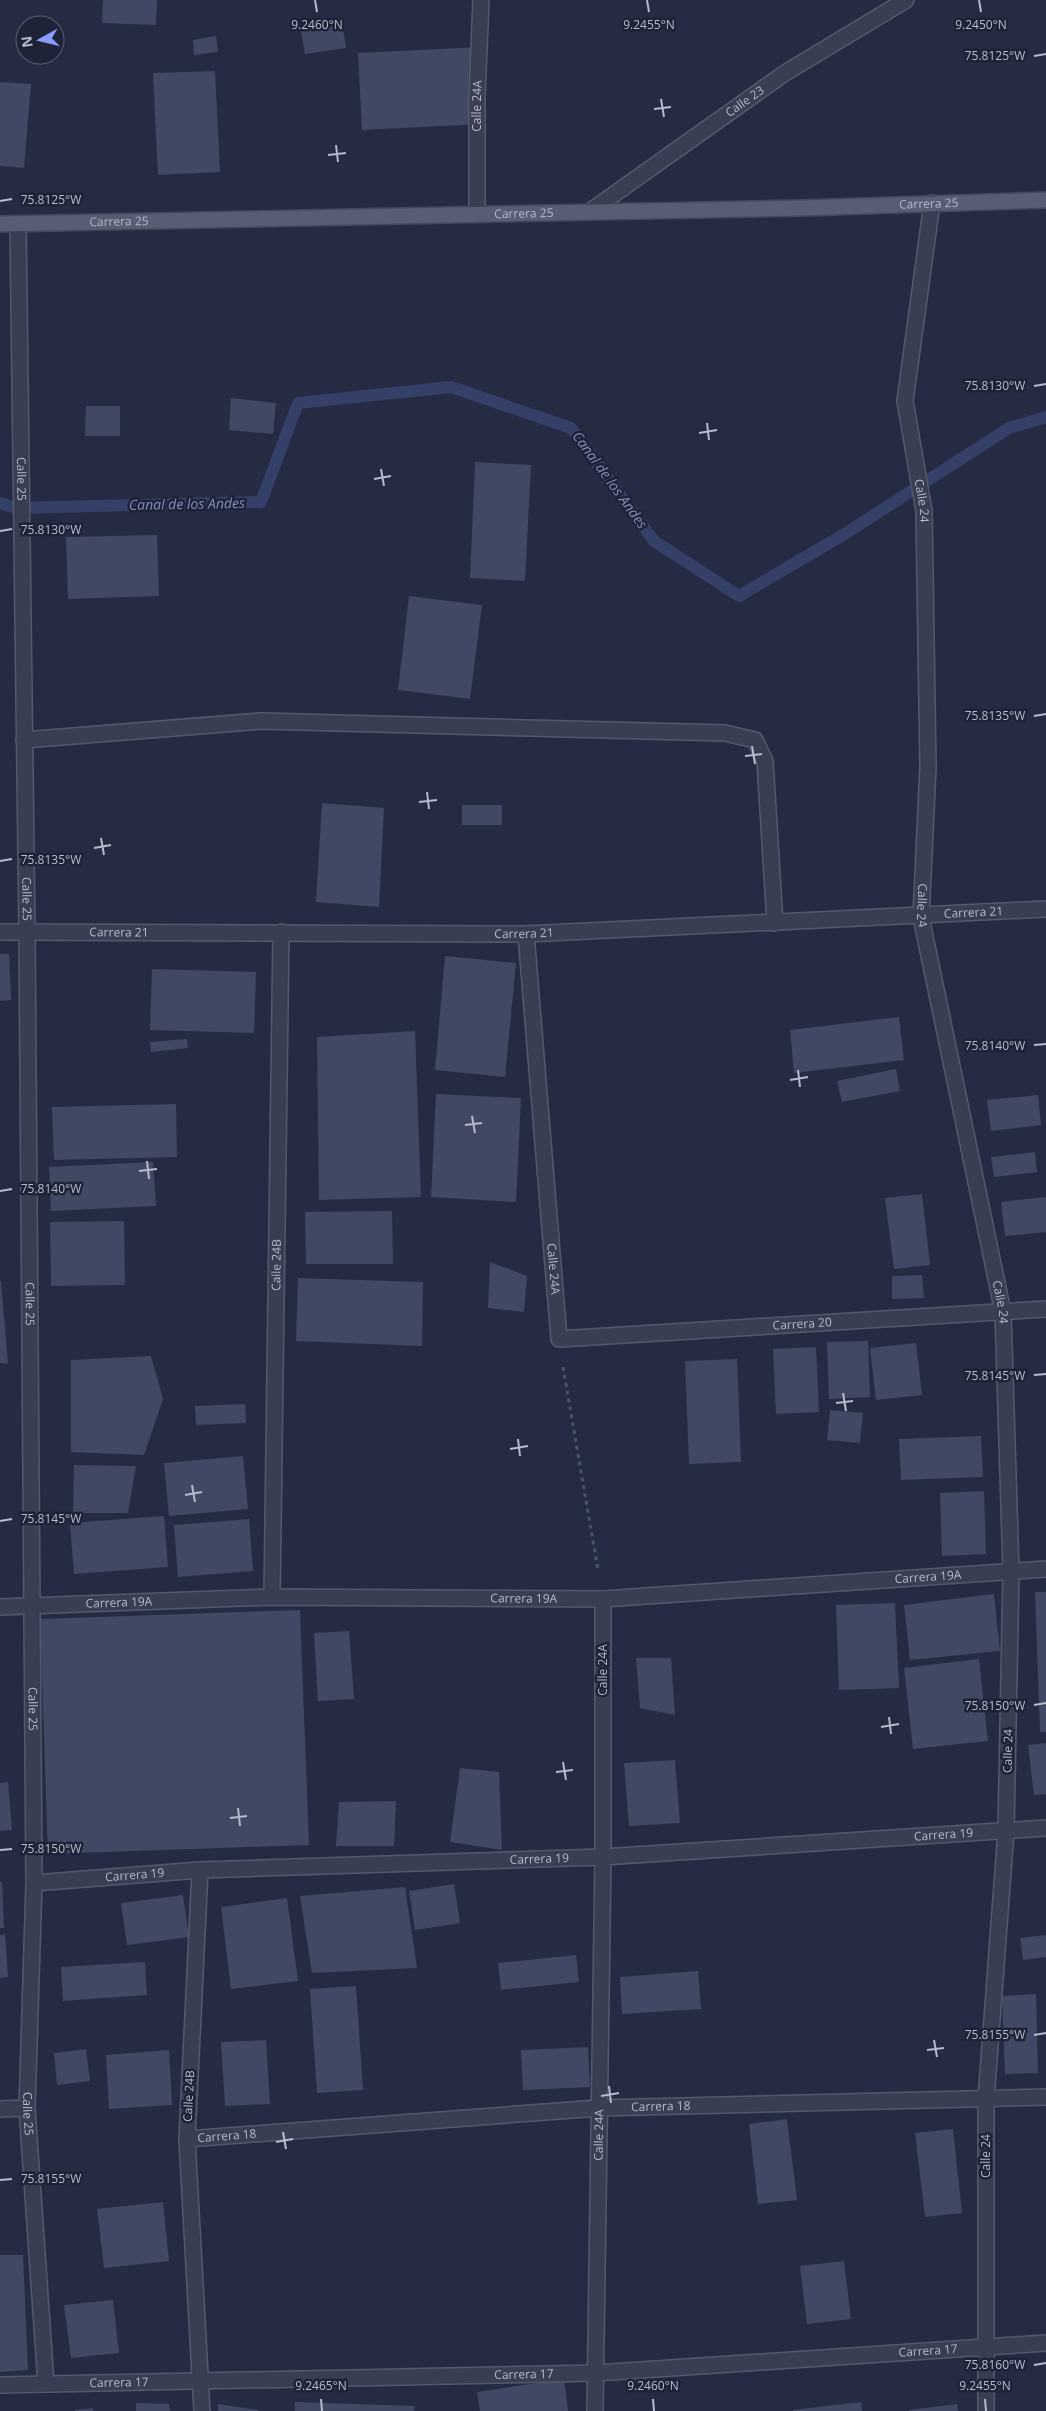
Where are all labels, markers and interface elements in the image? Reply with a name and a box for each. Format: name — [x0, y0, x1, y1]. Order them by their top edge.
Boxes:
north arrow — [15, 15, 65, 65]
text: 9.2460°N — [291, 16, 343, 33]
text: 9.2455°N — [623, 16, 675, 33]
text: 9.2450°N — [955, 16, 1007, 33]
text: N — [16, 35, 37, 49]
text: 75.8125°W — [965, 47, 1025, 64]
street label: Calle 24A — [468, 79, 486, 132]
street label: Calle 23 — [722, 81, 767, 121]
text: 75.8125°W — [21, 191, 81, 208]
street label: Carrera 25 — [899, 194, 959, 213]
street label: Carrera 25 — [494, 204, 554, 222]
street label: Carrera 25 — [89, 212, 149, 230]
text: 75.8130°W — [965, 377, 1025, 394]
water label: Canal de los Andes — [569, 427, 652, 532]
street label: Calle 25 — [13, 457, 31, 501]
street label: Calle 24 — [911, 478, 933, 523]
water label: Canal de los Andes — [129, 493, 245, 514]
text: 75.8130°W — [21, 521, 81, 538]
text: 75.8135°W — [965, 707, 1025, 724]
text: 75.8135°W — [21, 851, 81, 868]
street label: Calle 25 — [18, 877, 36, 921]
street label: Calle 24 — [913, 883, 932, 929]
street label: Carrera 21 — [943, 902, 1003, 922]
street label: Carrera 21 — [89, 923, 149, 941]
street label: Carrera 21 — [494, 924, 554, 942]
text: 75.8140°W — [965, 1037, 1025, 1054]
text: 75.8140°W — [21, 1180, 81, 1197]
street label: Calle 24B — [267, 1239, 285, 1291]
street label: Calle 24A — [543, 1242, 564, 1296]
street label: Calle 24 — [989, 1279, 1012, 1324]
street label: Calle 25 — [22, 1282, 39, 1326]
street label: Carrera 20 — [772, 1313, 832, 1334]
text: 75.8145°W — [965, 1367, 1025, 1384]
text: 75.8145°W — [21, 1510, 81, 1527]
street label: Carrera 19A — [894, 1566, 962, 1587]
street label: Carrera 19A — [490, 1589, 558, 1607]
street label: Carrera 19A — [85, 1592, 153, 1612]
street label: Calle 24A — [594, 1644, 611, 1696]
street label: Calle 25 — [25, 1687, 42, 1731]
text: 75.8150°W — [965, 1697, 1025, 1714]
street label: Calle 24 — [999, 1729, 1016, 1773]
street label: Carrera 19 — [913, 1824, 974, 1845]
text: 75.8150°W — [21, 1840, 81, 1857]
street label: Carrera 19 — [509, 1849, 569, 1868]
street label: Carrera 19 — [104, 1864, 165, 1885]
text: 75.8155°W — [965, 2026, 1025, 2043]
street label: Calle 24B — [179, 2070, 198, 2122]
street label: Calle 25 — [19, 2092, 38, 2136]
street label: Carrera 18 — [631, 2097, 691, 2115]
street label: Calle 24A — [590, 2109, 607, 2161]
street label: Carrera 18 — [197, 2125, 257, 2146]
street label: Calle 24 — [977, 2134, 994, 2178]
text: 75.8155°W — [21, 2170, 81, 2187]
street label: Carrera 17 — [898, 2340, 958, 2361]
text: 75.8160°W — [965, 2356, 1025, 2373]
street label: Carrera 17 — [494, 2365, 554, 2383]
street label: Carrera 17 — [89, 2373, 149, 2391]
text: 9.2465°N — [295, 2377, 347, 2394]
text: 9.2460°N — [627, 2377, 679, 2394]
text: 9.2455°N — [959, 2377, 1011, 2394]

